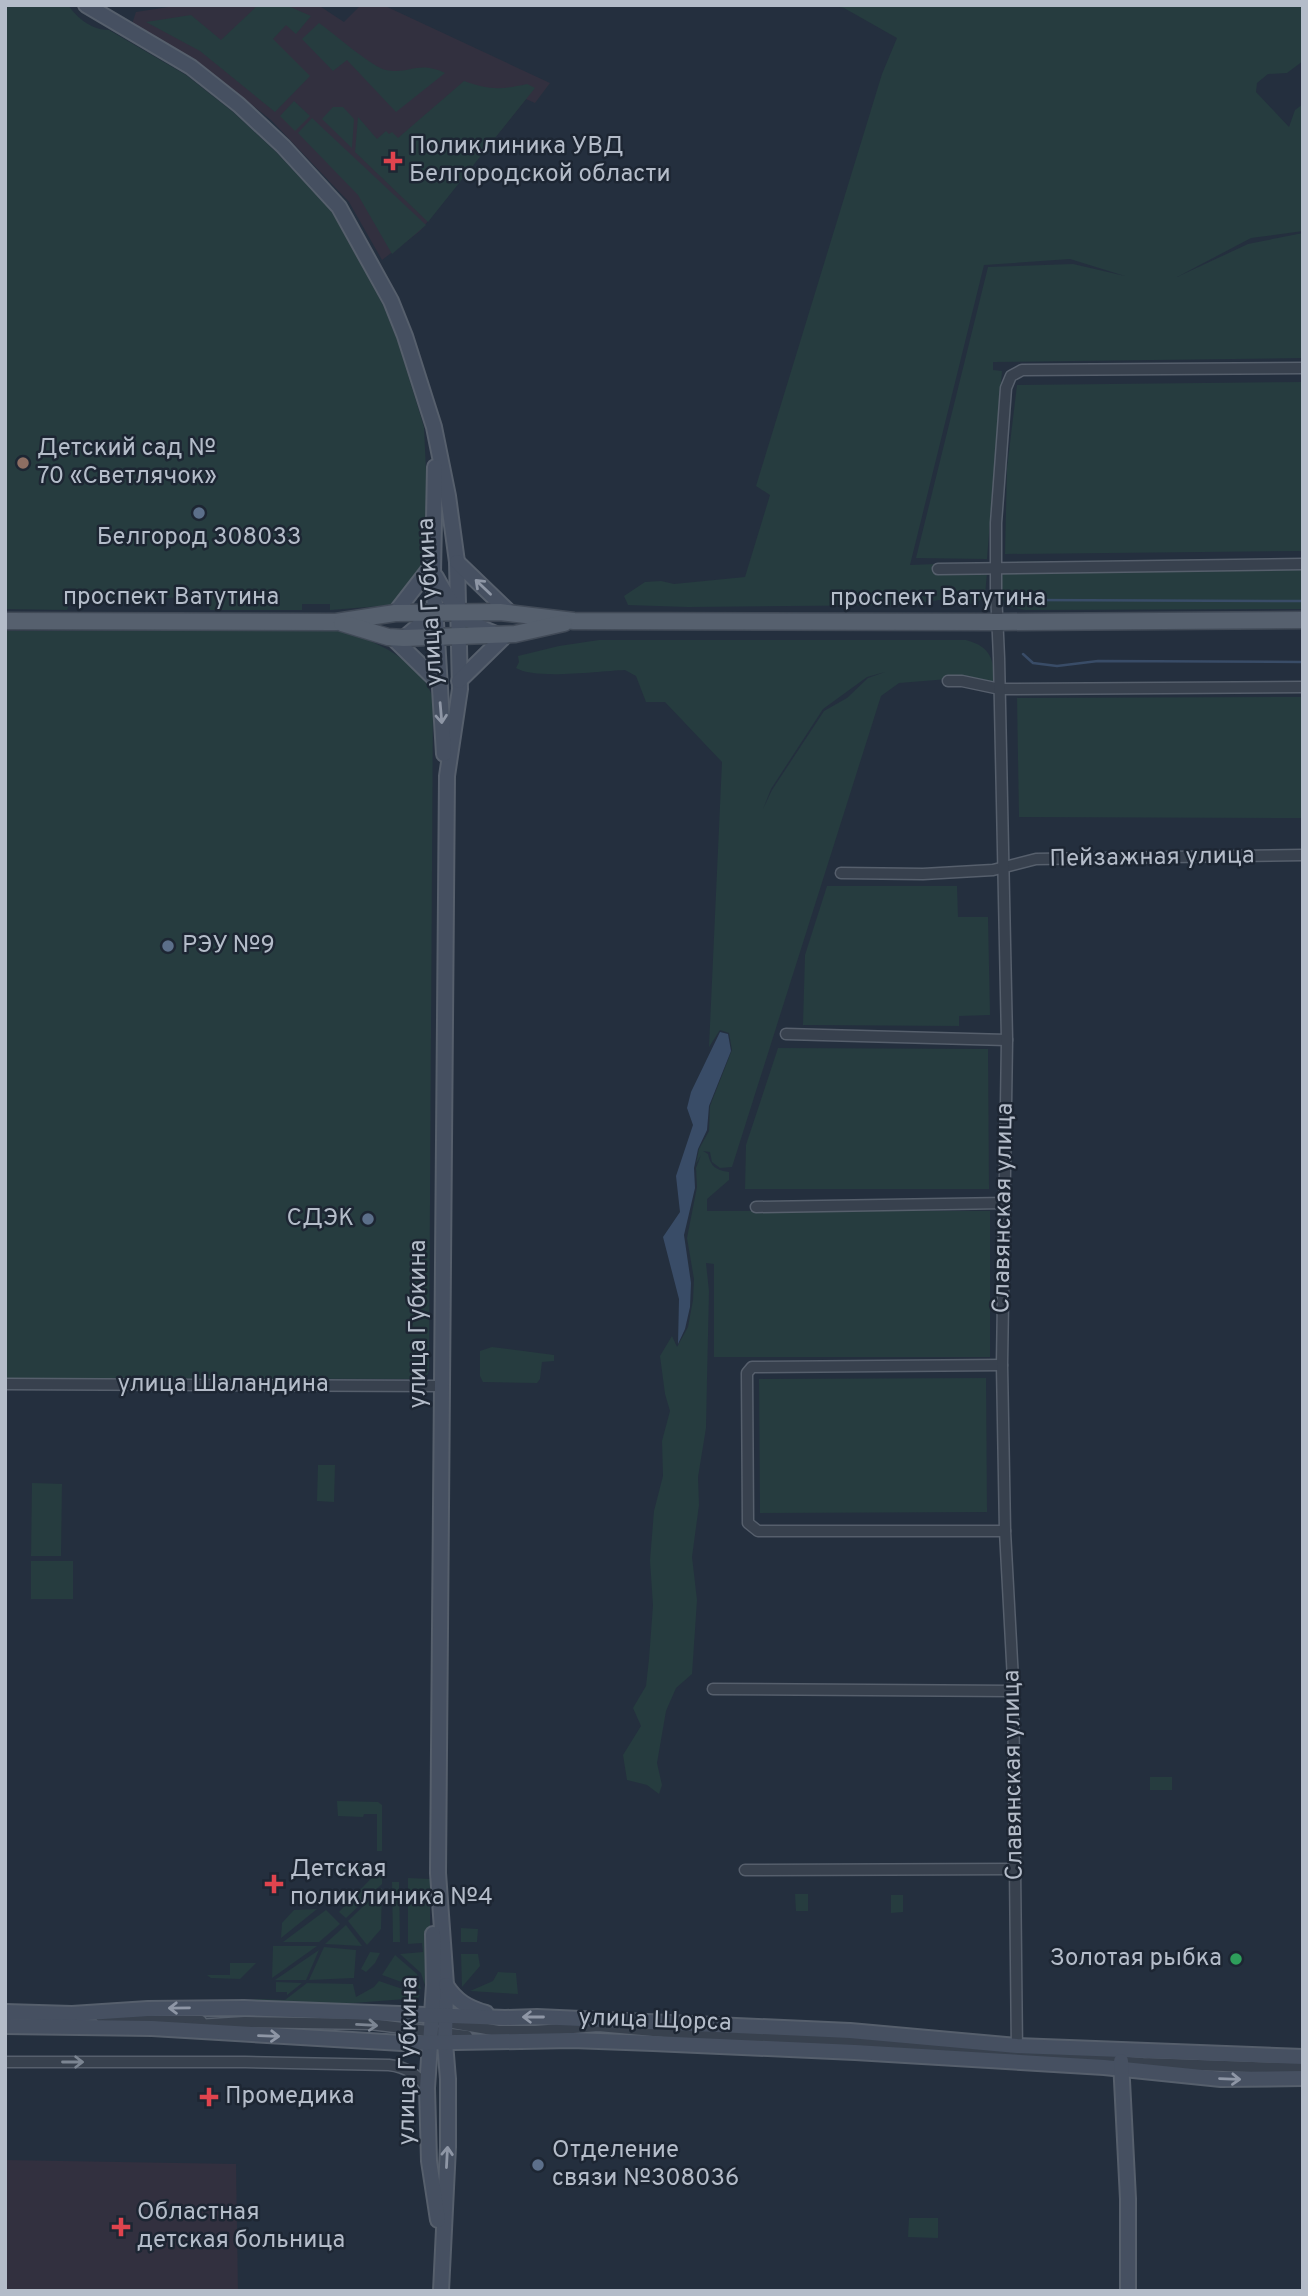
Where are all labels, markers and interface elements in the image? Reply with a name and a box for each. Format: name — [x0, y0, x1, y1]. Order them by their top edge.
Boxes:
place label: Поликлиника УВД Белгородской области — [409, 132, 671, 190]
marker: Поликлиника УВД Белгородской области — [383, 151, 403, 171]
place label: Детский сад № 70 «Светлячок» — [37, 434, 217, 492]
marker: Детский сад № 70 «Светлячок» — [15, 455, 31, 471]
marker: Белгород 308033 — [191, 505, 207, 521]
street label: улица Губкина — [412, 517, 450, 687]
place label: Белгород 308033 — [97, 523, 301, 553]
one-way arrow — [474, 579, 492, 595]
street label: проспект Ватутина — [63, 583, 279, 613]
street label: проспект Ватутина — [830, 584, 1046, 614]
one-way arrow — [435, 702, 448, 724]
street label: Пейзажная улица — [1049, 841, 1255, 875]
place label: РЭУ №9 — [182, 931, 275, 961]
marker: РЭУ №9 — [160, 938, 176, 954]
street label: Славянская улица — [987, 1102, 1021, 1314]
place label: СДЭК — [287, 1204, 354, 1234]
marker: СДЭК — [360, 1211, 376, 1227]
street label: улица Губкина — [404, 1240, 434, 1408]
street label: улица Шаландина — [117, 1370, 329, 1400]
street label: Славянская улица — [997, 1669, 1031, 1881]
place label: Детская поликлиника №4 — [290, 1855, 493, 1913]
marker: Детская поликлиника №4 — [264, 1874, 284, 1894]
place label: Золотая рыбка — [1050, 1944, 1222, 1974]
marker: Золотая рыбка — [1228, 1951, 1244, 1967]
street label: улица Губкина — [393, 1976, 425, 2146]
one-way arrow — [167, 2001, 190, 2015]
street label: улица Щорса — [578, 2003, 732, 2039]
one-way arrow — [522, 2010, 545, 2024]
one-way arrow — [355, 2018, 378, 2031]
one-way arrow — [257, 2029, 280, 2042]
one-way arrow — [62, 2055, 85, 2069]
one-way arrow — [1218, 2072, 1241, 2085]
place label: Промедика — [225, 2082, 355, 2112]
marker: Промедика — [199, 2087, 219, 2107]
place label: Отделение связи №308036 — [552, 2136, 739, 2194]
one-way arrow — [441, 2146, 454, 2169]
marker: Отделение связи №308036 — [530, 2157, 546, 2173]
place label: Областная детская больница — [137, 2198, 345, 2256]
marker: Областная детская больница — [111, 2217, 131, 2237]

